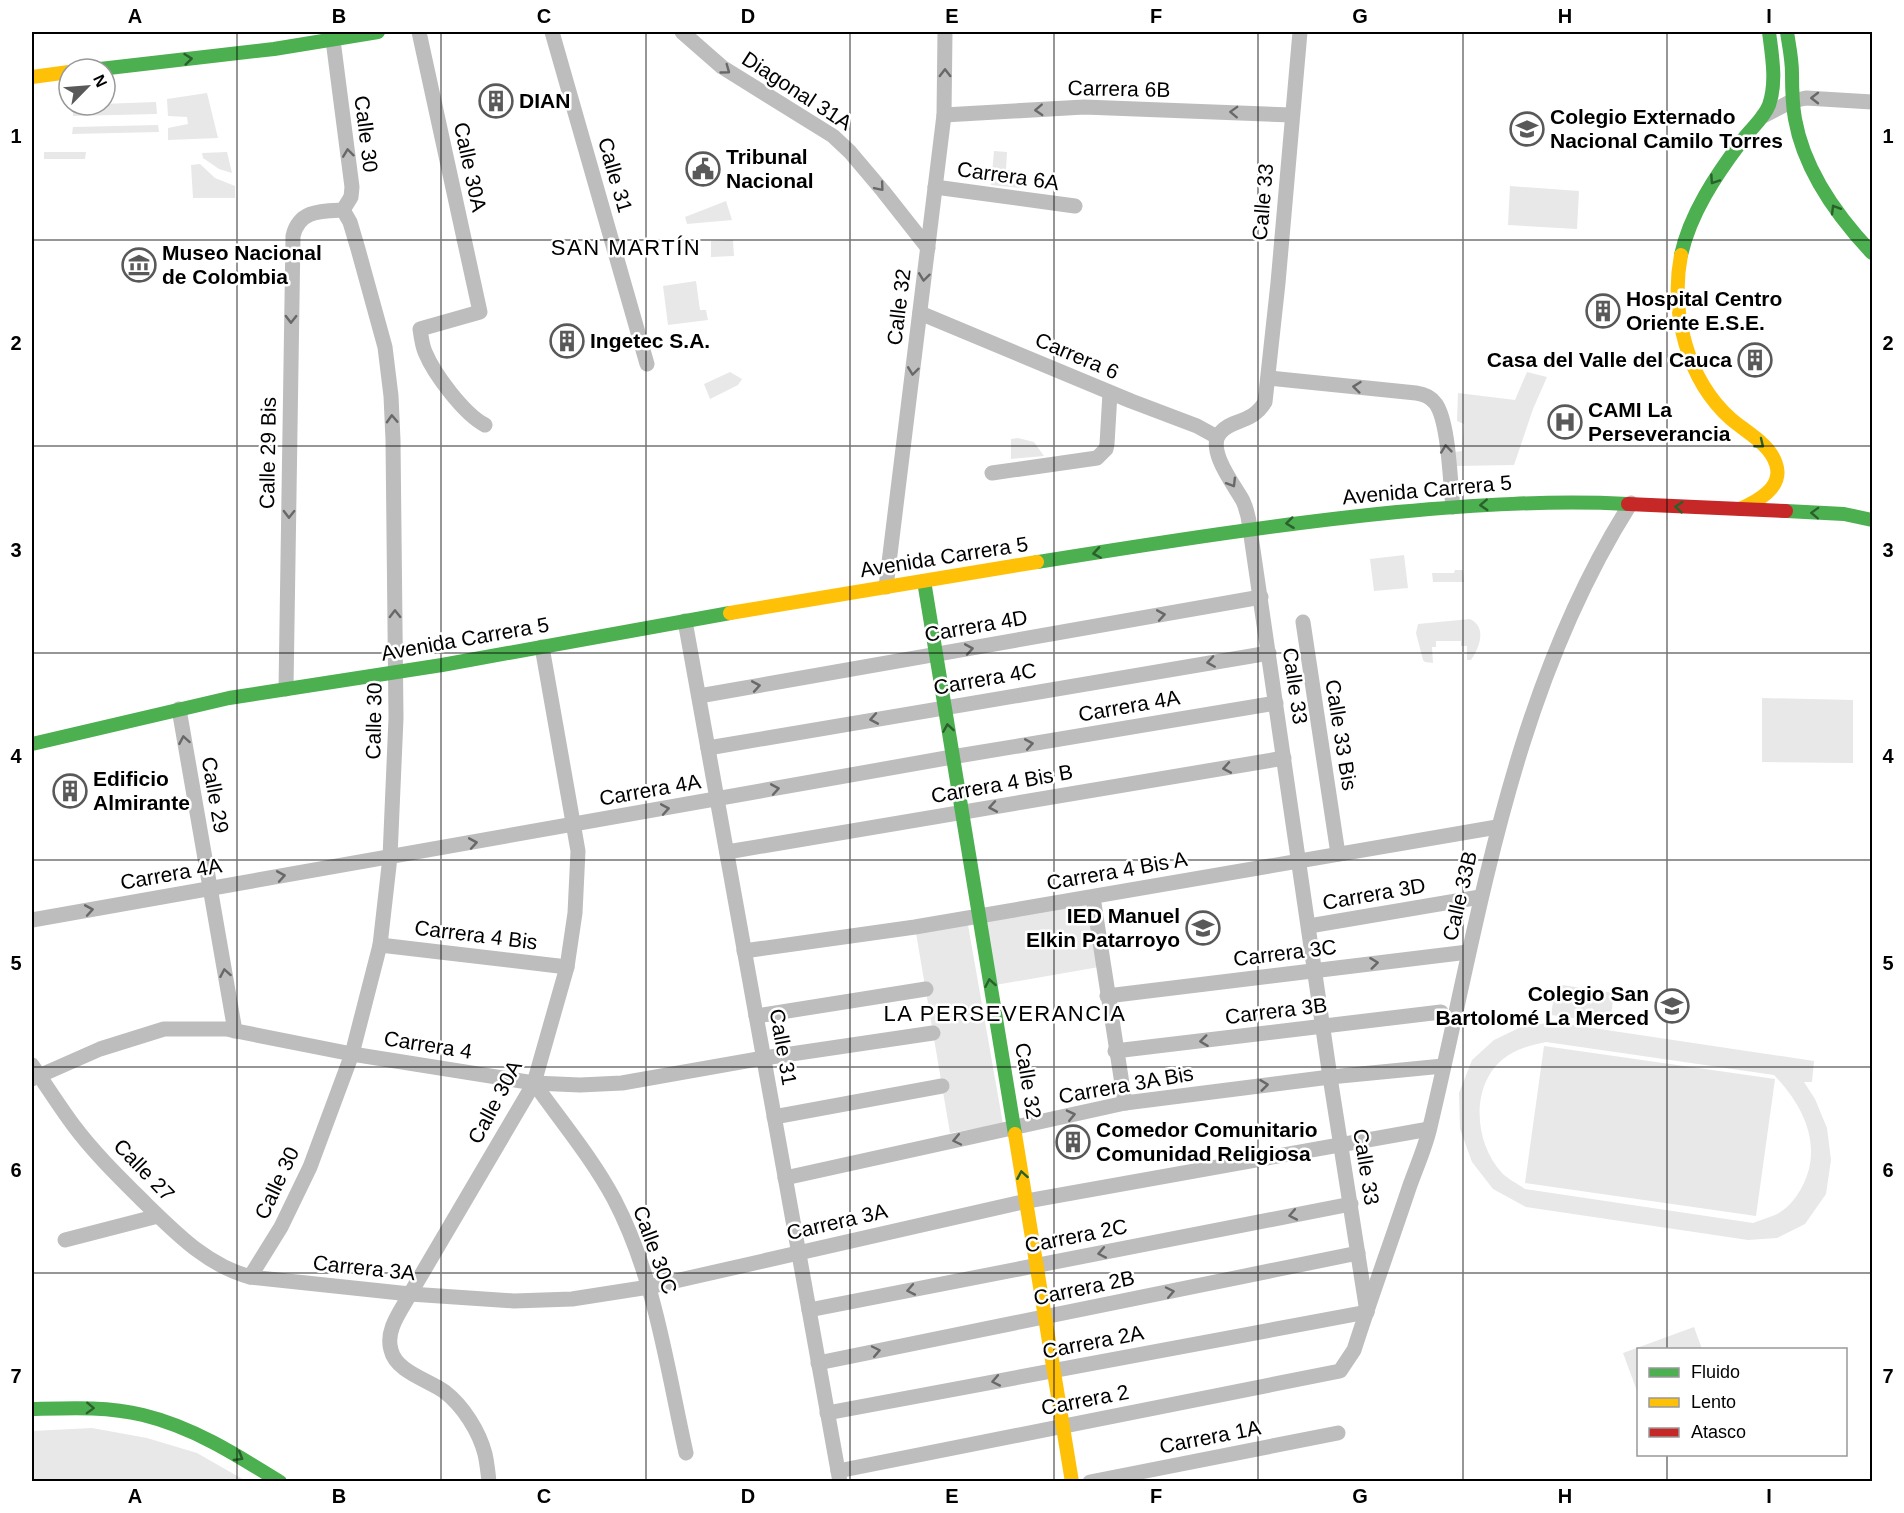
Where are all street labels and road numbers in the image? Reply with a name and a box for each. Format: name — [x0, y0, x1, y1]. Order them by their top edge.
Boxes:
street label: Diagonal 31A — [738, 47, 856, 135]
street label: Carrera 6B — [1067, 76, 1171, 101]
street label: Calle 30 — [350, 94, 383, 174]
street label: Calle 30A — [450, 120, 491, 214]
street label: Calle 31 — [594, 135, 637, 215]
street label: Carrera 6A — [956, 157, 1061, 194]
street label: Calle 33 — [1248, 163, 1277, 241]
street label: Calle 32 — [882, 267, 915, 347]
street label: Carrera 6 — [1032, 328, 1123, 383]
street label: Calle 29 Bis — [255, 397, 280, 509]
street label: Avenida Carrera 5 — [1341, 471, 1513, 508]
street label: Avenida Carrera 5 — [858, 532, 1030, 581]
street label: Carrera 4D — [923, 605, 1029, 646]
street label: Avenida Carrera 5 — [379, 612, 551, 665]
street label: Calle 33 — [1279, 646, 1312, 726]
street label: Carrera 4C — [932, 658, 1038, 699]
street label: Calle 33 Bis — [1321, 678, 1362, 792]
street label: Calle 30 — [361, 682, 386, 760]
street label: Carrera 4A — [1076, 685, 1181, 726]
street label: Calle 29 — [197, 755, 234, 835]
street label: Carrera 4 Bis B — [929, 760, 1075, 807]
street label: Carrera 4A — [597, 769, 702, 810]
street label: Carrera 4 Bis A — [1045, 847, 1189, 894]
street label: Calle 33B — [1438, 849, 1481, 943]
street label: Carrera 4A — [118, 853, 223, 894]
street label: Carrera 3D — [1321, 873, 1427, 914]
street label: Carrera 4 Bis — [413, 916, 539, 953]
street label: Carrera 3C — [1232, 935, 1338, 970]
street label: Carrera 3B — [1224, 993, 1328, 1028]
street label: Calle 31 — [765, 1007, 802, 1087]
street label: Carrera 4 — [382, 1026, 474, 1063]
street label: Calle 32 — [1011, 1041, 1046, 1121]
street label: Calle 30A — [463, 1056, 526, 1147]
street label: Carrera 3A Bis — [1057, 1061, 1195, 1108]
street label: Calle 33 — [1349, 1127, 1384, 1207]
street label: Calle 27 — [109, 1134, 179, 1205]
street label: Calle 30 — [250, 1143, 303, 1223]
street label: Carrera 3A — [784, 1199, 890, 1244]
street label: Calle 30C — [629, 1203, 682, 1297]
street label: Carrera 2C — [1023, 1214, 1129, 1257]
street label: Carrera 3A — [312, 1251, 416, 1284]
street label: Carrera 2B — [1031, 1266, 1137, 1309]
street label: Carrera 2A — [1040, 1320, 1146, 1363]
street label: Carrera 2 — [1039, 1380, 1131, 1419]
street label: Carrera 1A — [1157, 1415, 1263, 1458]

